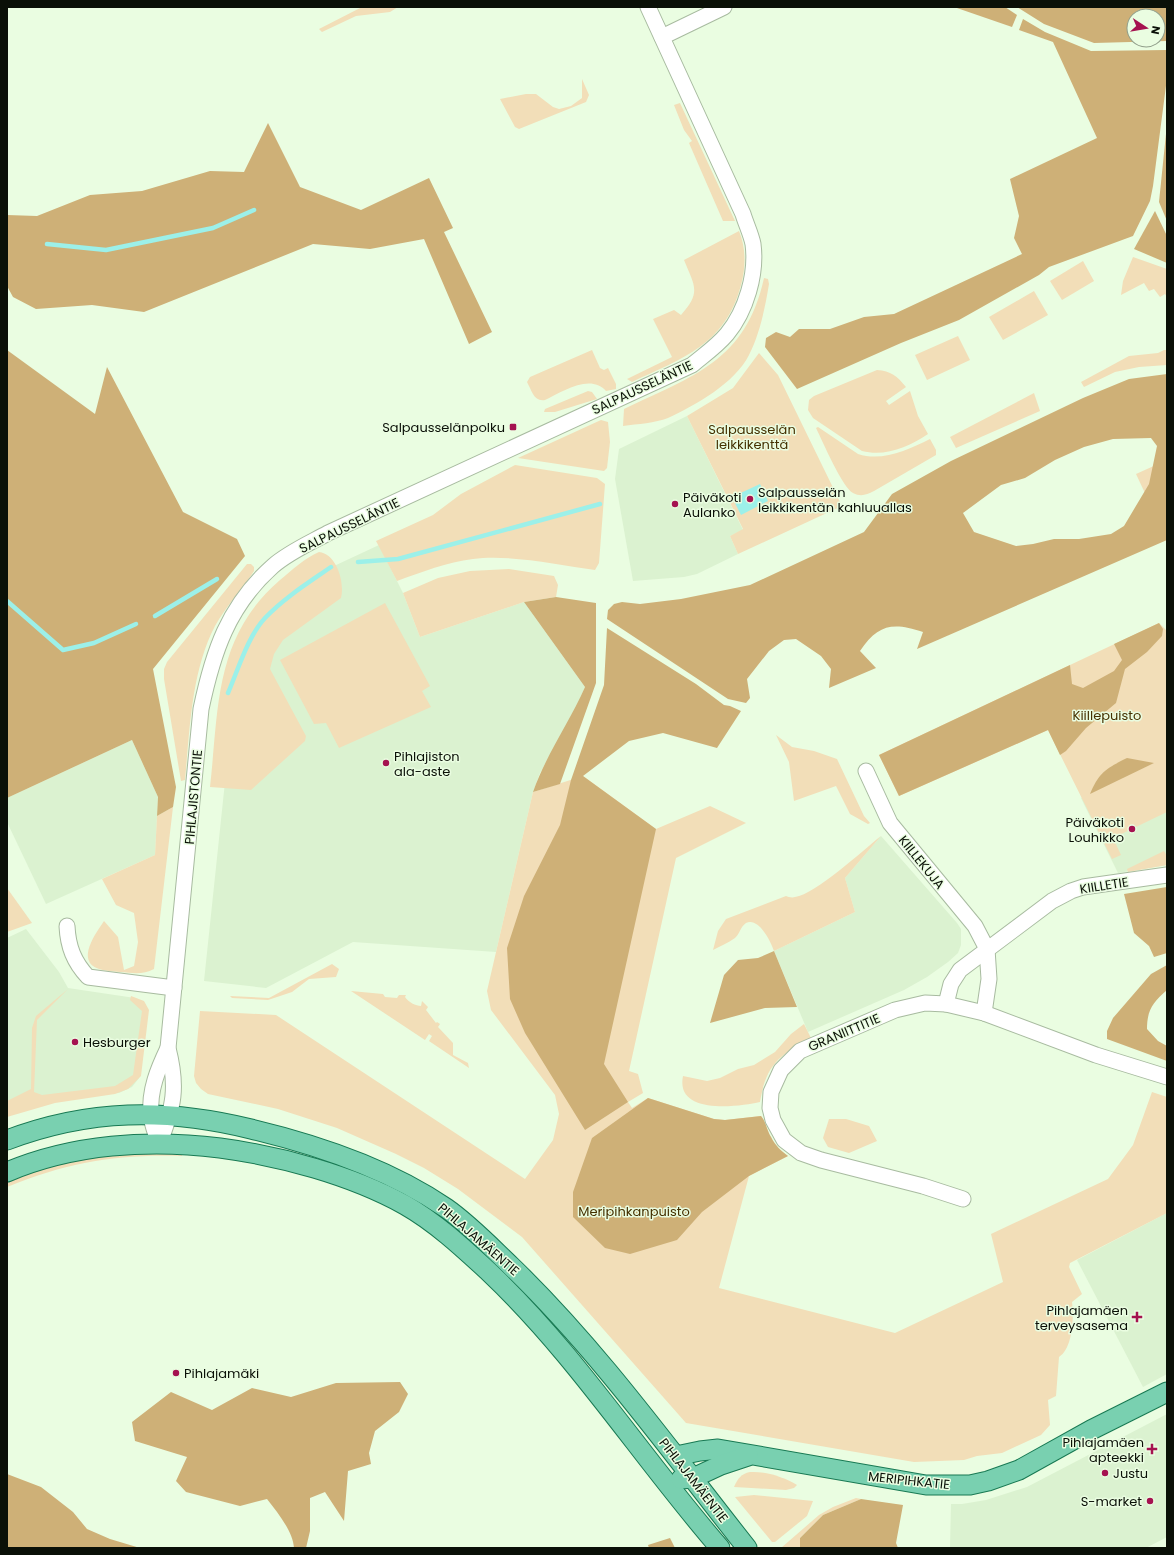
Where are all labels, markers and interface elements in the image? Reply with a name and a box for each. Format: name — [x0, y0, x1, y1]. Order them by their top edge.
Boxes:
north arrow — [1126, 8, 1166, 48]
text: N — [1147, 24, 1164, 36]
street label: SALPAUSSELÄNTIE — [589, 356, 696, 419]
place label: Salpausselänpolku — [382, 418, 505, 437]
park label: Salpausselän leikkikenttä — [708, 420, 796, 454]
marker: Salpausselänpolku — [508, 422, 518, 432]
place label: Salpausselän leikkikentän kahluuallas — [758, 483, 912, 517]
place label: Päiväkoti Aulanko — [683, 488, 742, 522]
street label: SALPAUSSELÄNTIE — [296, 493, 403, 558]
marker: Salpausselän leikkikentän kahluuallas — [745, 494, 755, 504]
marker: Päiväkoti Aulanko — [670, 499, 680, 509]
park label: Kiillepuisto — [1073, 706, 1141, 725]
place label: Pihlajiston ala-aste — [394, 747, 460, 781]
street label: PIHLAJISTONTIE — [180, 749, 207, 845]
marker: Pihlajiston ala-aste — [381, 758, 391, 768]
place label: Päiväkoti Louhikko — [1065, 813, 1124, 847]
marker: Päiväkoti Louhikko — [1127, 824, 1137, 834]
street label: KIILLEKUJA — [894, 831, 949, 893]
street label: KIILLETIE — [1078, 872, 1130, 899]
street label: GRANIITTITIE — [805, 1009, 883, 1056]
place label: Hesburger — [83, 1033, 151, 1052]
marker: Hesburger — [70, 1037, 80, 1047]
street label: PIHLAJAMÄENTIE — [434, 1199, 524, 1280]
park label: Meripihkanpuisto — [578, 1202, 690, 1221]
place label: Pihlajamäen terveysasema — [1035, 1301, 1128, 1335]
marker: Pihlajamäen terveysasema — [1131, 1311, 1143, 1323]
place label: Pihlajamäki — [184, 1364, 259, 1383]
marker: Pihlajamäki — [171, 1368, 181, 1378]
place label: Pihlajamäen apteekki — [1062, 1433, 1144, 1467]
street label: PIHLAJAMÄENTIE — [655, 1434, 733, 1527]
marker: Pihlajamäen apteekki — [1147, 1444, 1157, 1454]
place label: Justu — [1113, 1464, 1148, 1483]
street label: MERIPIHKATIE — [867, 1467, 951, 1494]
marker: Justu — [1100, 1468, 1110, 1478]
place label: S-market — [1081, 1492, 1142, 1511]
marker: S-market — [1145, 1496, 1155, 1506]

